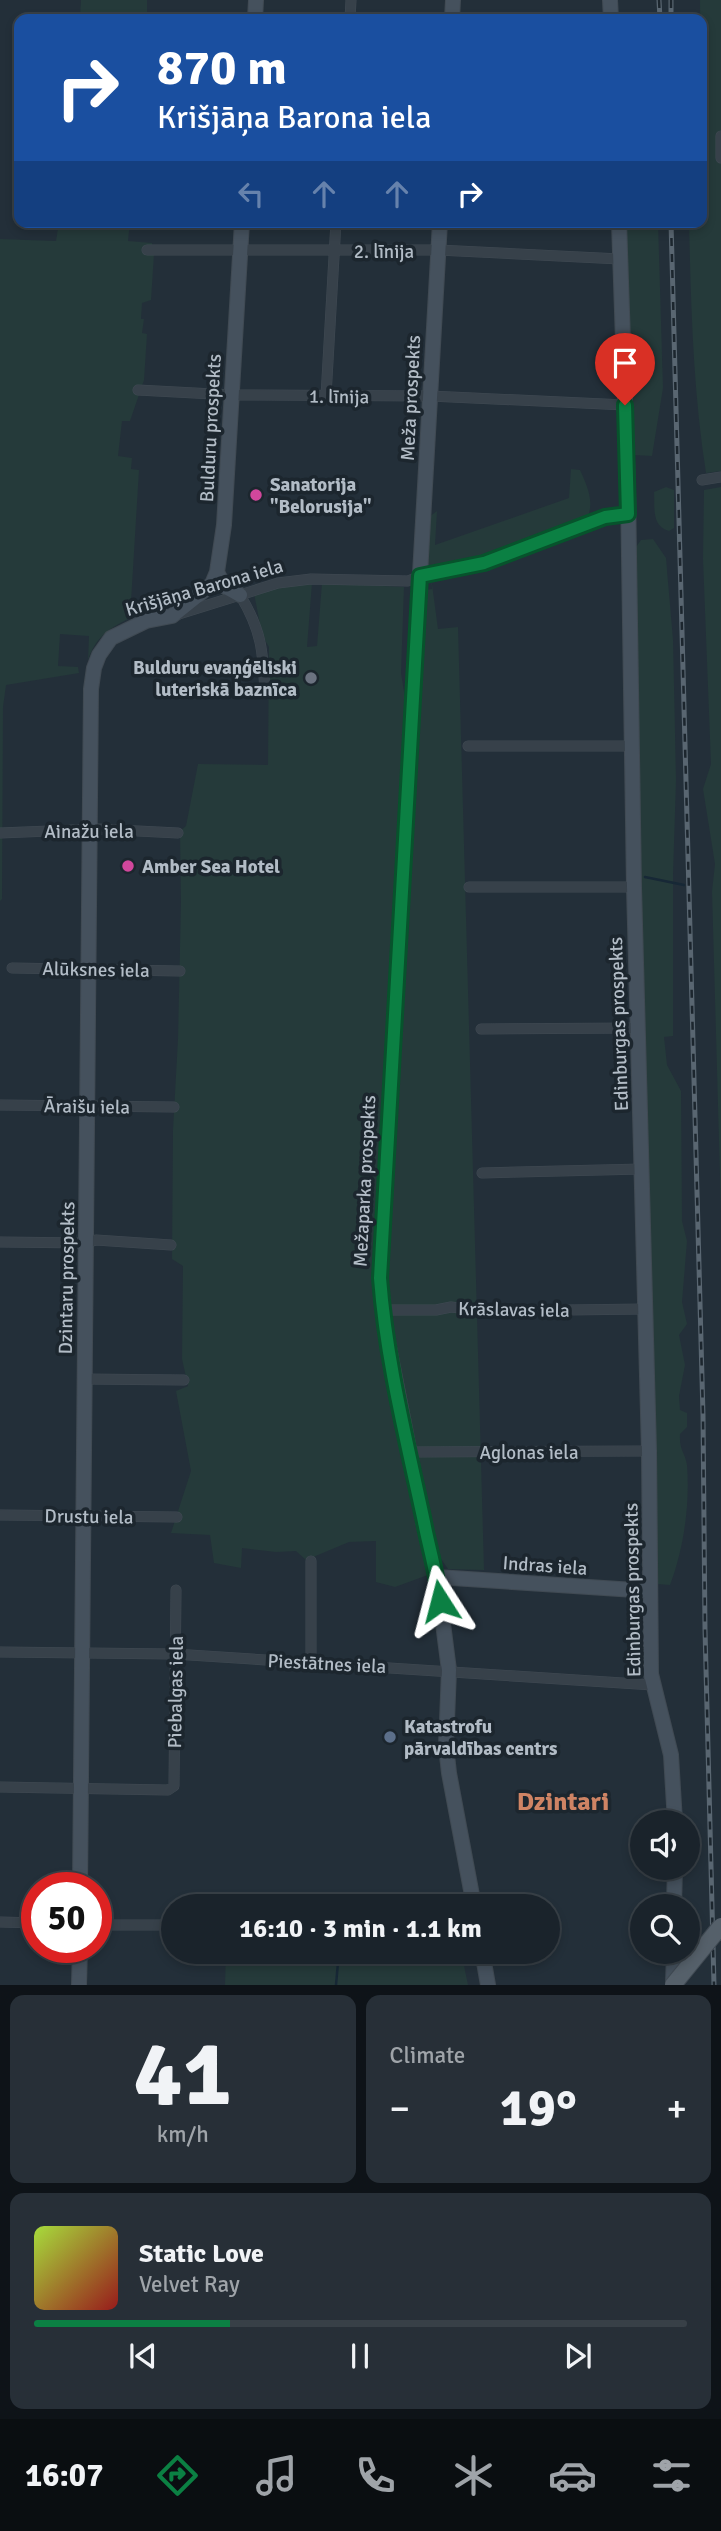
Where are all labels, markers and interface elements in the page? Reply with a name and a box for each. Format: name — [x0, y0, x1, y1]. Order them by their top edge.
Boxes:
text: 870 m — [157, 38, 287, 98]
icon: right — [42, 42, 133, 133]
text: Krišjāņa Barona iela — [157, 98, 431, 137]
icon: left — [232, 175, 270, 213]
icon: ahead — [305, 175, 343, 213]
icon: ahead — [378, 175, 416, 213]
icon: right — [451, 175, 489, 213]
street label: 2. līnija — [354, 240, 414, 264]
pin — [595, 333, 655, 405]
street label: Meža prospekts — [396, 334, 426, 462]
icon: arrive — [606, 344, 644, 382]
street label: Bulduru prospekts — [195, 353, 227, 503]
street label: 1. līnija — [309, 384, 369, 410]
place label: Sanatorija "Belorusija" — [270, 473, 371, 519]
marker: Sanatorija "Belorusija" — [248, 487, 264, 503]
street label: Krišjāņa Barona iela — [123, 554, 286, 622]
place label: Bulduru evaņģēliski luteriskā baznīca — [133, 656, 297, 702]
marker: Bulduru evaņģēliski luteriskā baznīca — [303, 670, 319, 686]
street label: Ainažu iela — [44, 820, 134, 844]
place label: Amber Sea Hotel — [142, 855, 280, 879]
marker: Amber Sea Hotel — [120, 858, 136, 874]
street label: Edinburgas prospekts — [604, 936, 634, 1112]
street label: Alūksnes iela — [42, 957, 150, 983]
street label: Āraišu iela — [44, 1094, 130, 1120]
street label: Mežaparka prospekts — [349, 1095, 381, 1268]
street label: Dzintaru prospekts — [54, 1201, 80, 1355]
street label: Krāslavas iela — [458, 1297, 570, 1323]
street label: Aglonas iela — [479, 1441, 579, 1465]
street label: Edinburgas prospekts — [619, 1503, 647, 1677]
street label: Drustu iela — [44, 1504, 134, 1530]
street label: Indras iela — [502, 1551, 588, 1581]
position arrow — [403, 1564, 477, 1638]
street label: Piebalgas iela — [163, 1636, 189, 1749]
street label: Piestātnes iela — [267, 1649, 387, 1679]
place label: Katastrofu pārvaldības centrs — [404, 1715, 557, 1761]
marker: Katastrofu pārvaldības centrs — [382, 1729, 398, 1745]
district label: Dzintari — [517, 1786, 609, 1818]
map controls — [630, 1810, 700, 1964]
button: sound — [630, 1810, 700, 1880]
speed limit sign: 50 — [21, 1872, 112, 1963]
button: search — [630, 1894, 700, 1964]
text: 16:10 · 3 min · 1.1 km — [239, 1913, 482, 1945]
text: 41 — [134, 2018, 232, 2131]
text: Climate — [390, 2041, 465, 2070]
text: 19° — [500, 2076, 577, 2140]
text: − — [390, 2085, 410, 2132]
text: + — [666, 2085, 687, 2132]
text: km/h — [157, 2120, 209, 2149]
text: Static Love — [139, 2238, 264, 2270]
text: Velvet Ray — [139, 2270, 240, 2299]
icon: previous — [124, 2337, 162, 2375]
icon: pause — [341, 2337, 379, 2375]
icon: next — [559, 2337, 597, 2375]
icon: directions — [153, 2451, 202, 2500]
icon: music — [252, 2451, 301, 2500]
icon: phone — [351, 2451, 400, 2500]
icon: climate — [449, 2451, 498, 2500]
icon: car — [548, 2451, 597, 2500]
icon: filters — [647, 2451, 696, 2500]
text: 16:07 — [25, 2456, 103, 2495]

